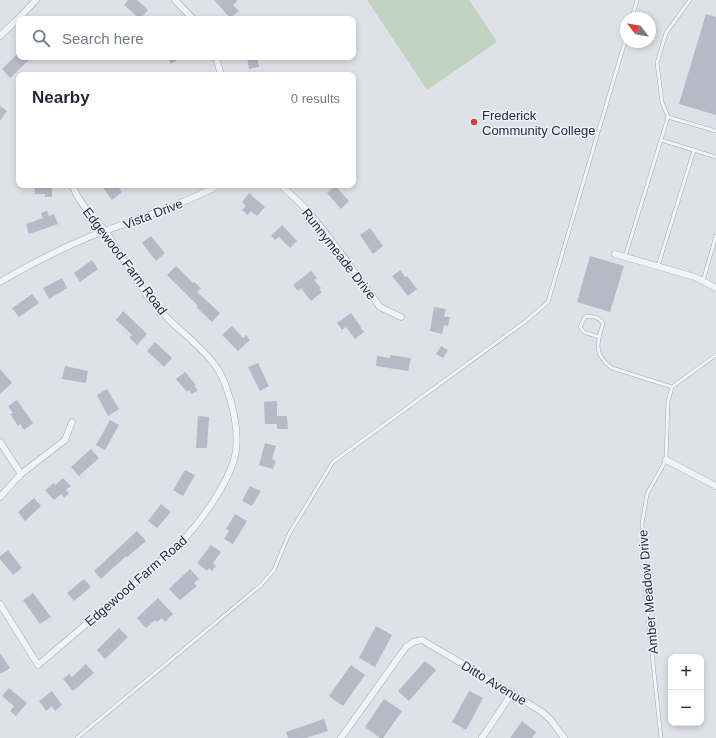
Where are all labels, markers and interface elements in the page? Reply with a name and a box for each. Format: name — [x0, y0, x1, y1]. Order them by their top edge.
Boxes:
north arrow — [620, 12, 656, 48]
search box — [16, 16, 356, 60]
icon: search — [30, 27, 52, 49]
text: Search here — [62, 30, 144, 47]
text: Nearby — [32, 88, 90, 107]
text: 0 results — [291, 91, 340, 106]
place label: Frederick Community College — [482, 108, 595, 138]
marker: Frederick Community College — [469, 117, 479, 127]
street label: Vista Drive — [121, 196, 185, 232]
street label: Edgewood Farm Road — [80, 205, 170, 317]
street label: Runnymeade Drive — [299, 206, 379, 302]
street label: Amber Meadow Drive — [635, 529, 661, 655]
street label: Edgewood Farm Road — [82, 533, 190, 629]
map controls — [668, 654, 704, 726]
button: + — [668, 654, 704, 690]
street label: Ditto Avenue — [459, 658, 529, 708]
button: − — [668, 690, 704, 726]

